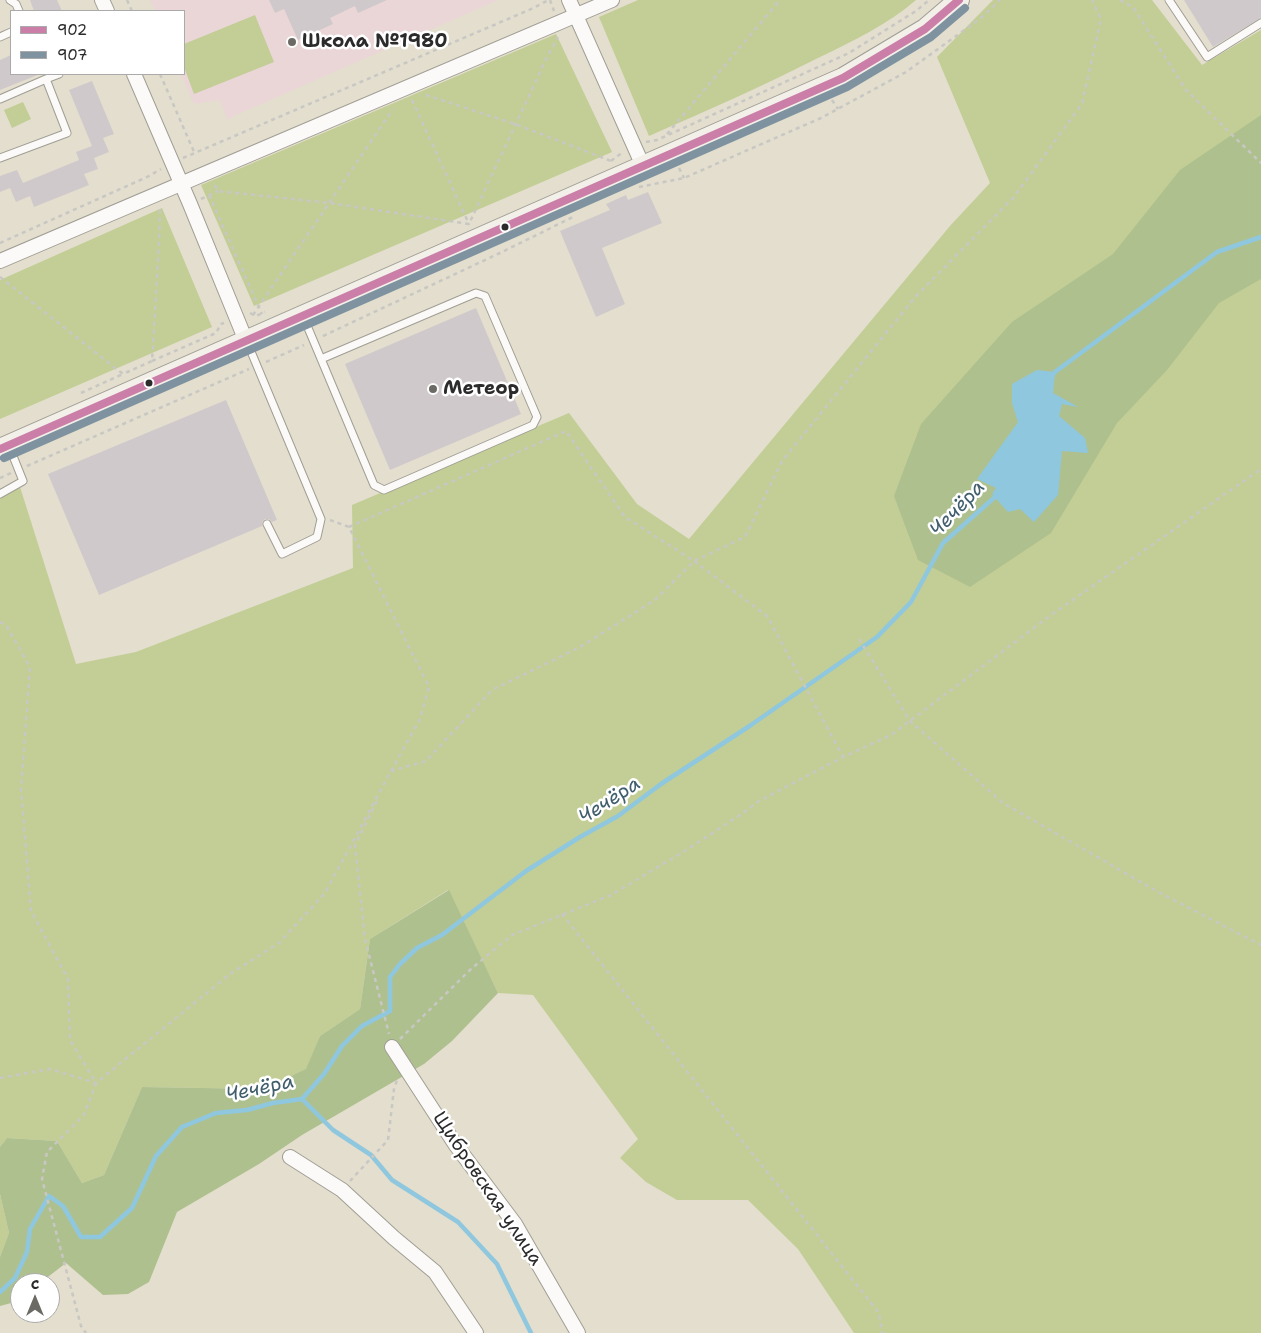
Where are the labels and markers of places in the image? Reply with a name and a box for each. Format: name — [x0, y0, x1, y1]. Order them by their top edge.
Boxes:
place label: Школа №1980 — [302, 31, 447, 53]
marker: Школа №1980 — [286, 36, 298, 48]
unlabelled marker — [500, 222, 510, 232]
unlabelled marker — [144, 378, 154, 388]
place label: Метеор — [443, 378, 519, 400]
marker: Метеор — [427, 383, 439, 395]

